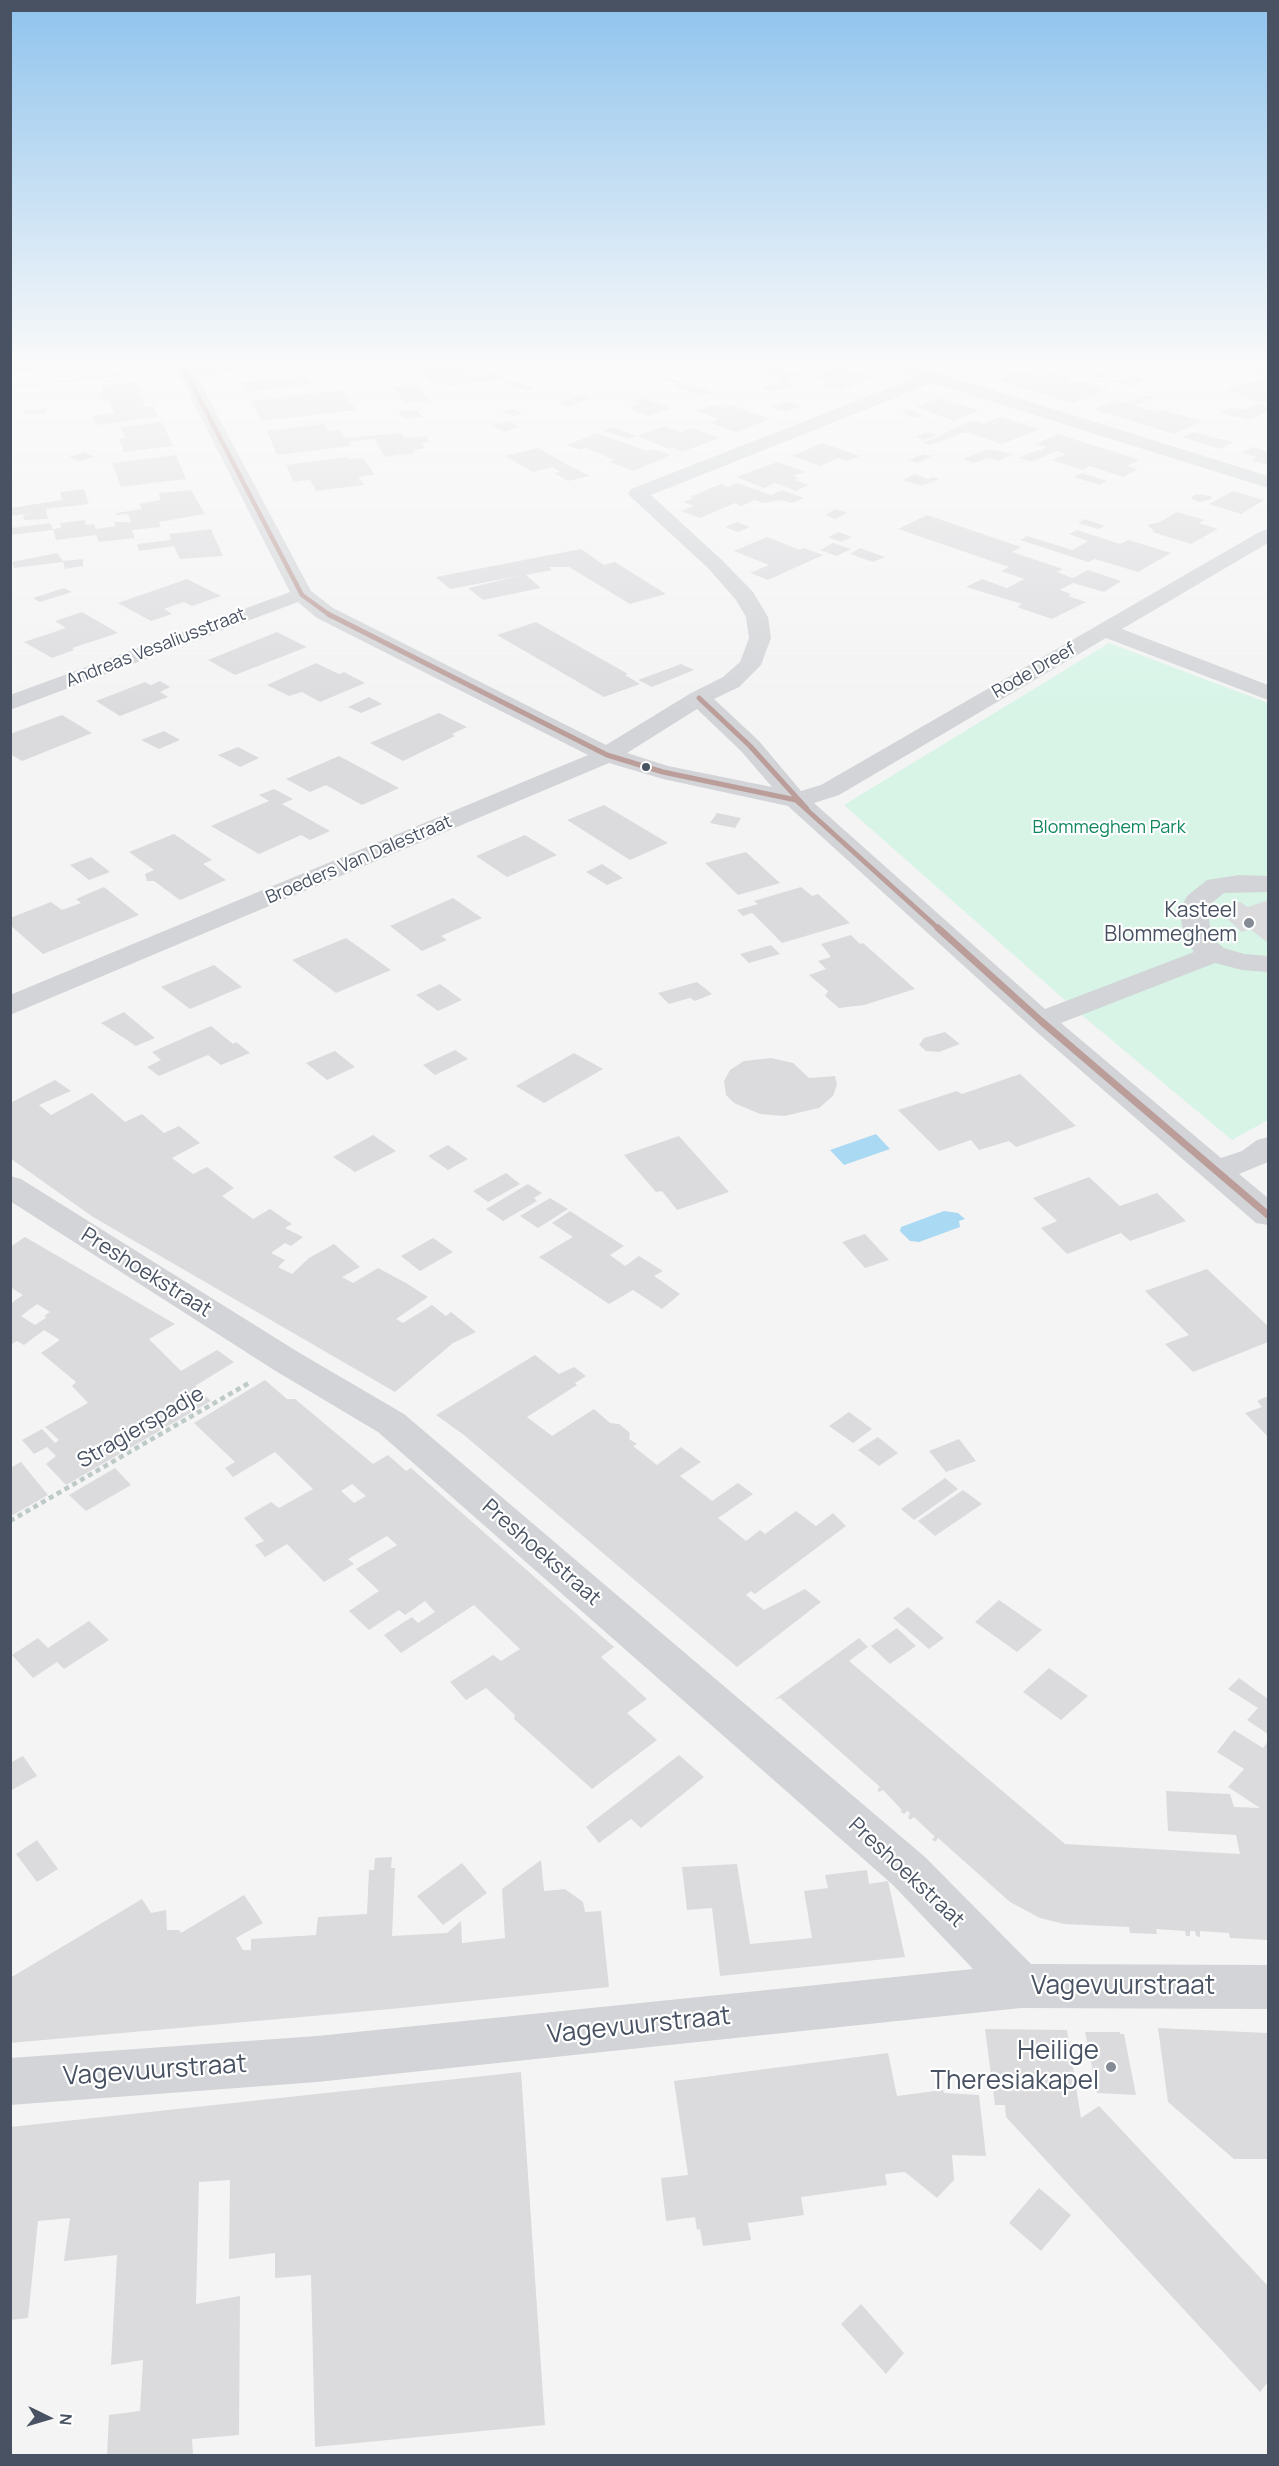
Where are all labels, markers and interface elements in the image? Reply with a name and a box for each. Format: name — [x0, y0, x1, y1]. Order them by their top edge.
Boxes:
street label: Andreas Vesaliusstraat — [63, 604, 249, 692]
street label: Rode Dreef — [989, 638, 1079, 704]
unlabelled marker — [640, 761, 652, 773]
street label: Broeders Van Dalestraat — [263, 811, 455, 909]
park label: Blommeghem Park — [1032, 817, 1186, 839]
place label: Kasteel Blommeghem — [1104, 898, 1237, 948]
marker: Kasteel Blommeghem — [1242, 916, 1256, 930]
street label: Preshoekstraat — [76, 1223, 216, 1323]
street label: Stragierspadje — [73, 1382, 209, 1474]
street label: Preshoekstraat — [476, 1495, 606, 1611]
street label: Preshoekstraat — [843, 1813, 969, 1933]
street label: Vagevuurstraat — [1031, 1971, 1215, 2003]
street label: Vagevuurstraat — [546, 2001, 732, 2051]
place label: Heilige Theresiakapel — [930, 2036, 1099, 2098]
street label: Vagevuurstraat — [62, 2049, 248, 2093]
marker: Heilige Theresiakapel — [1104, 2060, 1118, 2074]
north arrow — [18, 2388, 78, 2448]
text: N — [54, 2413, 77, 2426]

